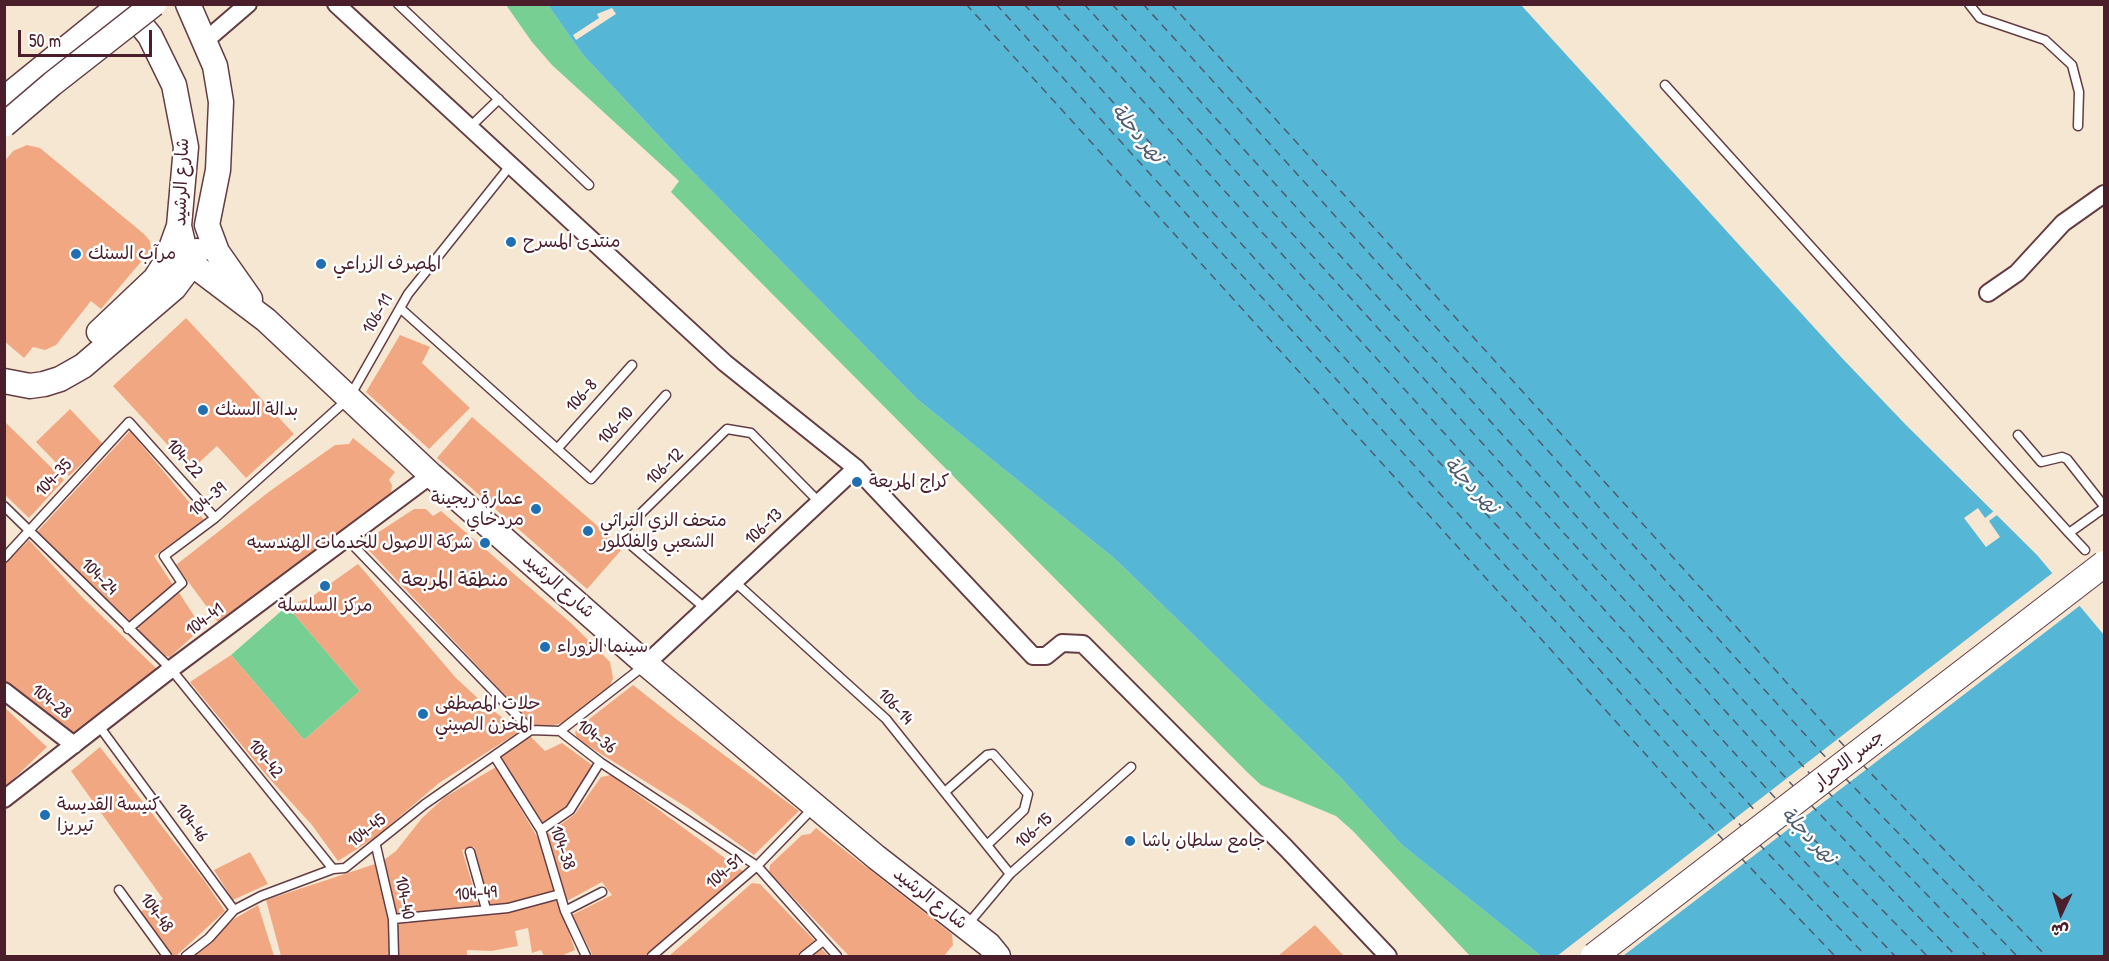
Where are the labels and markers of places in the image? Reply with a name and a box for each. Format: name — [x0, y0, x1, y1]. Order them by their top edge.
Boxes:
place label: منتدى المسرح — [523, 231, 620, 253]
marker: منتدى المسرح — [504, 235, 518, 249]
place label: مرآب السنك — [88, 243, 176, 265]
marker: مرآب السنك — [69, 247, 83, 261]
place label: المصرف الزراعي — [333, 253, 441, 275]
marker: المصرف الزراعي — [314, 257, 328, 271]
place label: بدالة السنك — [215, 399, 298, 421]
marker: بدالة السنك — [196, 403, 210, 417]
place label: كراج المربعة — [869, 471, 950, 493]
marker: كراج المربعة — [850, 475, 864, 489]
place label: عمارة ريجينة مردخاي — [431, 488, 524, 530]
marker: عمارة ريجينة مردخاي — [529, 502, 543, 516]
place label: متحف الزي التراثي الشعبي والفلكلور — [600, 510, 727, 552]
marker: متحف الزي التراثي الشعبي والفلكلور — [581, 524, 595, 538]
place label: شركة الاصول للخدمات الهندسيه — [247, 532, 473, 554]
marker: شركة الاصول للخدمات الهندسيه — [478, 536, 492, 550]
marker: مركز السلسلة — [318, 579, 332, 593]
place label: مركز السلسلة — [278, 595, 372, 617]
place label: سينما الزوراء — [557, 636, 648, 658]
marker: سينما الزوراء — [538, 640, 552, 654]
place label: حلات المصطفى المخزن الصيني — [435, 693, 541, 736]
marker: حلات المصطفى المخزن الصيني — [416, 707, 430, 721]
place label: كنيسة القديسة تيريزا — [57, 794, 160, 836]
marker: كنيسة القديسة تيريزا — [38, 808, 52, 822]
place label: جامع سلطان باشا — [1142, 830, 1266, 852]
marker: جامع سلطان باشا — [1123, 834, 1137, 848]

